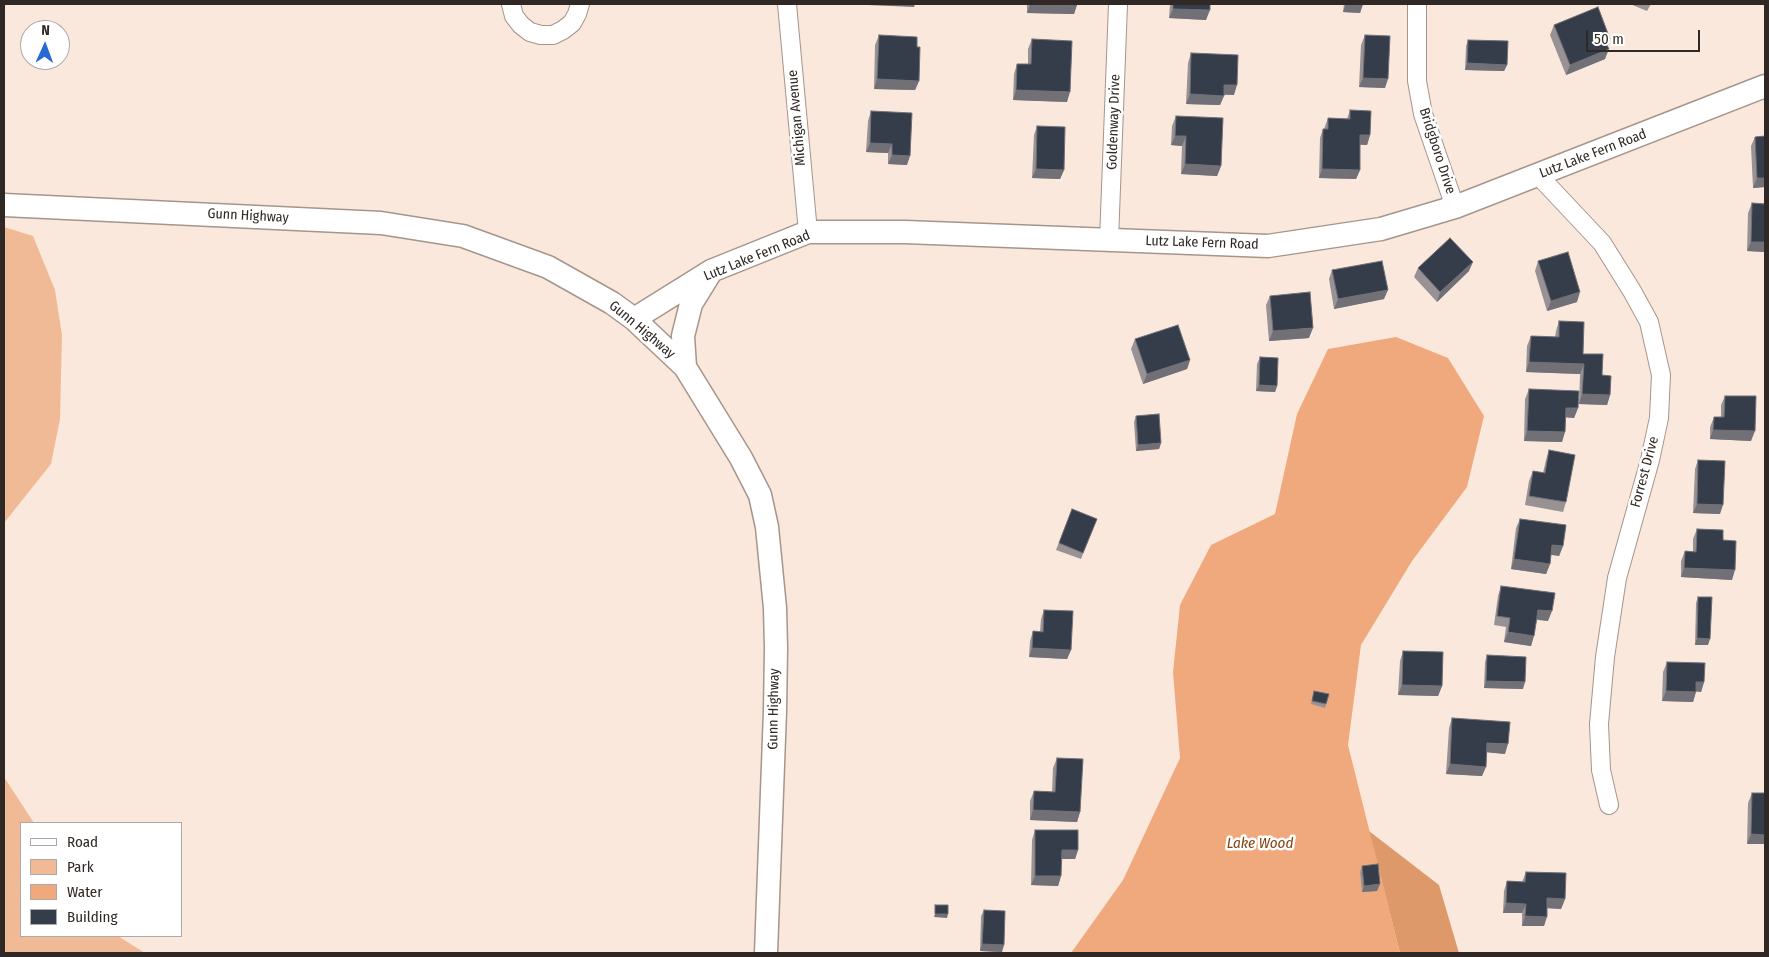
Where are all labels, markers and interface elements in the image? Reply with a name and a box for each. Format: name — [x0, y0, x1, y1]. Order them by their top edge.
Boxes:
north arrow — [20, 20, 70, 70]
scale bar — [1589, 20, 1703, 52]
text: N — [41, 22, 50, 39]
text: 50 m — [1594, 30, 1624, 48]
street label: Michigan Avenue — [784, 69, 810, 167]
street label: Goldenway Drive — [1104, 74, 1124, 170]
street label: Bridgboro Drive — [1415, 106, 1459, 196]
street label: Lutz Lake Fern Road — [1537, 126, 1649, 182]
street label: Gunn Highway — [207, 205, 289, 227]
street label: Lutz Lake Fern Road — [701, 227, 813, 285]
street label: Lutz Lake Fern Road — [1145, 233, 1259, 253]
street label: Gunn Highway — [605, 297, 679, 363]
street label: Forrest Drive — [1627, 435, 1663, 509]
street label: Gunn Highway — [765, 668, 783, 750]
legend — [20, 822, 182, 937]
text: Road — [67, 833, 98, 851]
water label: Lake Wood — [1227, 835, 1293, 853]
text: Park — [67, 858, 94, 876]
text: Water — [67, 883, 102, 901]
text: Building — [67, 908, 118, 926]

